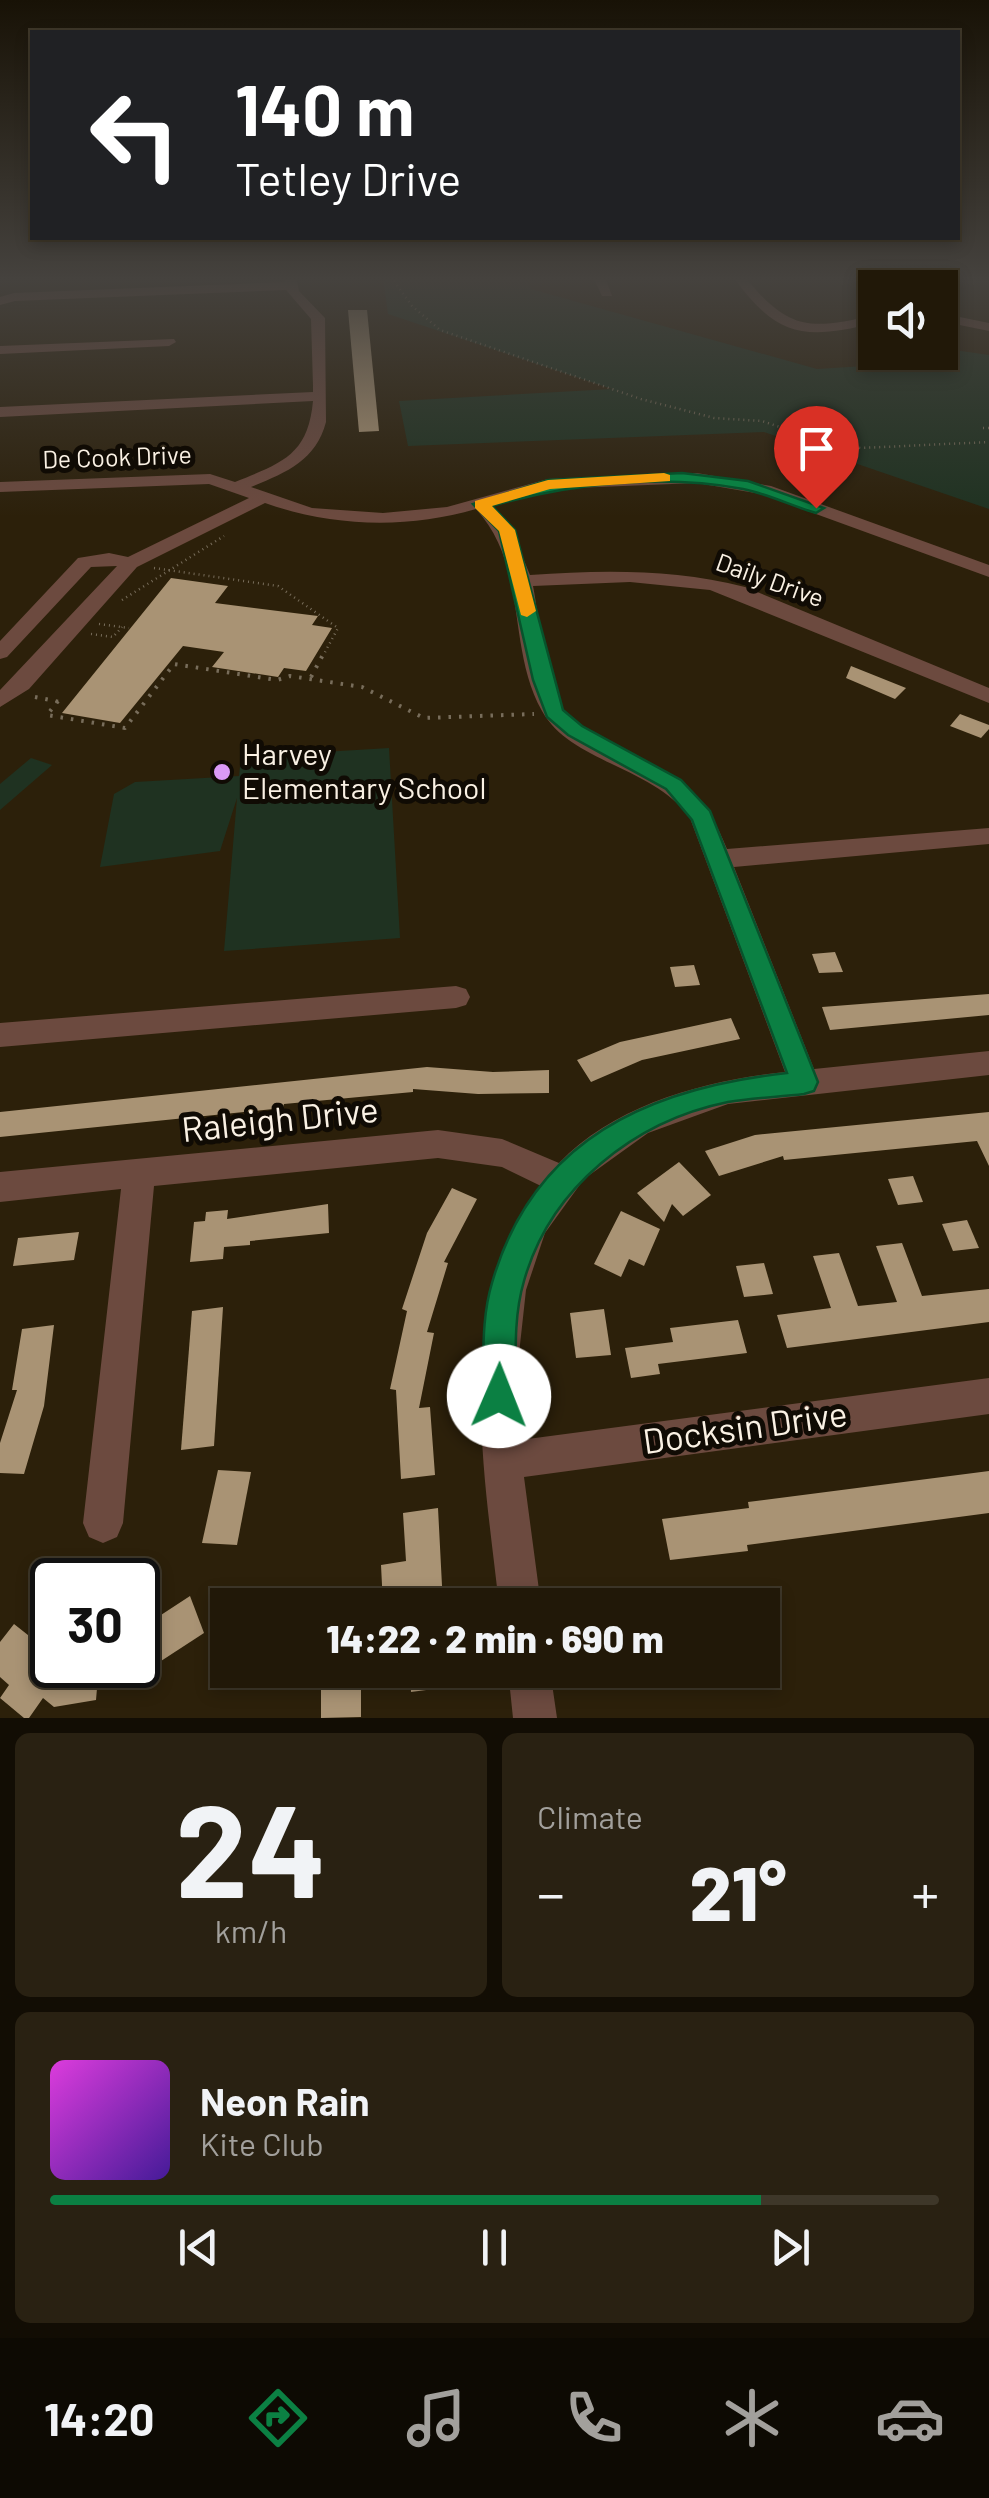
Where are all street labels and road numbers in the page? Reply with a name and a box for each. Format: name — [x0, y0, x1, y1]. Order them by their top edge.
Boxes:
street label: De Cook Drive — [42, 438, 192, 474]
street label: Daily Drive — [712, 546, 828, 612]
street label: Raleigh Drive — [179, 1087, 380, 1149]
street label: Docksin Drive — [640, 1391, 850, 1461]

